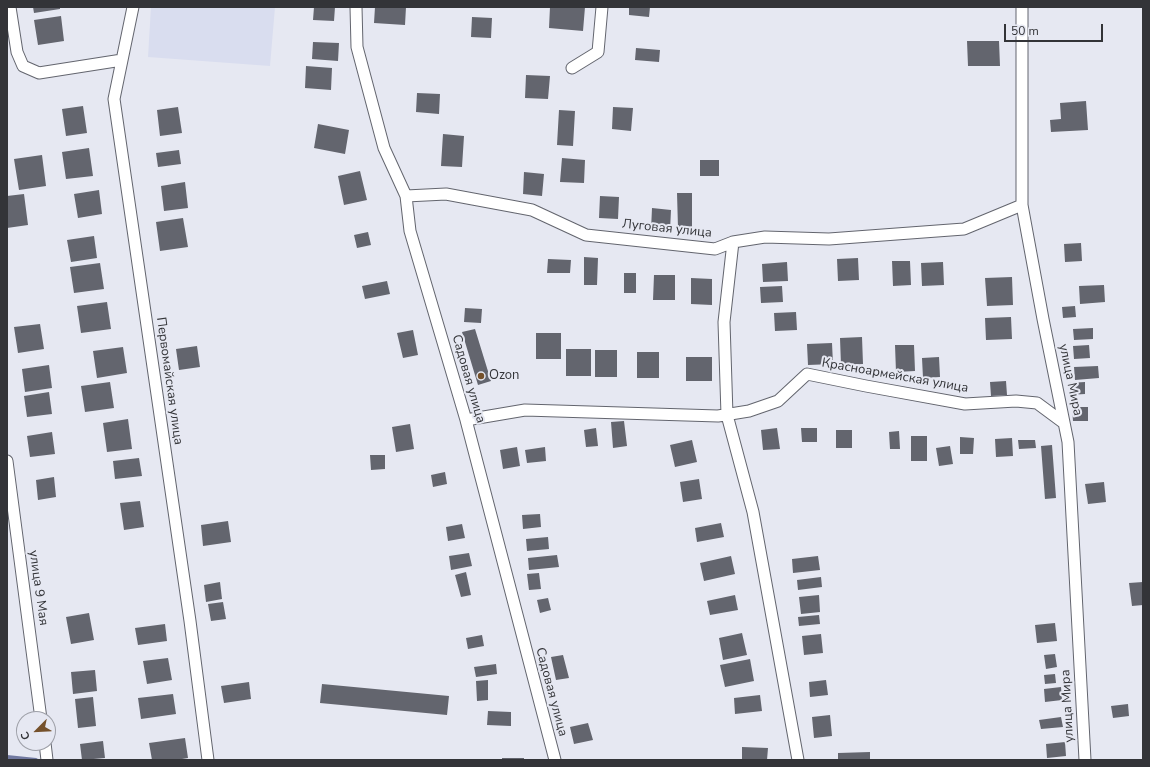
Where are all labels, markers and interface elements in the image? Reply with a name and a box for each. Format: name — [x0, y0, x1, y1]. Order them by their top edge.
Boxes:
scale bar — [1006, 16, 1105, 42]
text: 50 m — [1011, 23, 1039, 39]
street label: Луговая улица — [621, 217, 713, 241]
street label: Первомайская улица — [152, 316, 186, 446]
street label: Садовая улица — [448, 333, 488, 425]
street label: улица Мира — [1055, 343, 1085, 417]
street label: Красноармейская улица — [820, 355, 970, 397]
place label: Ozon — [489, 368, 519, 384]
marker: Ozon — [476, 371, 486, 381]
street label: улица 9 Мая — [25, 549, 51, 627]
street label: Садовая улица — [532, 646, 570, 738]
street label: улица Мира — [1058, 669, 1078, 743]
north arrow — [16, 711, 56, 751]
text: С — [17, 729, 34, 742]

